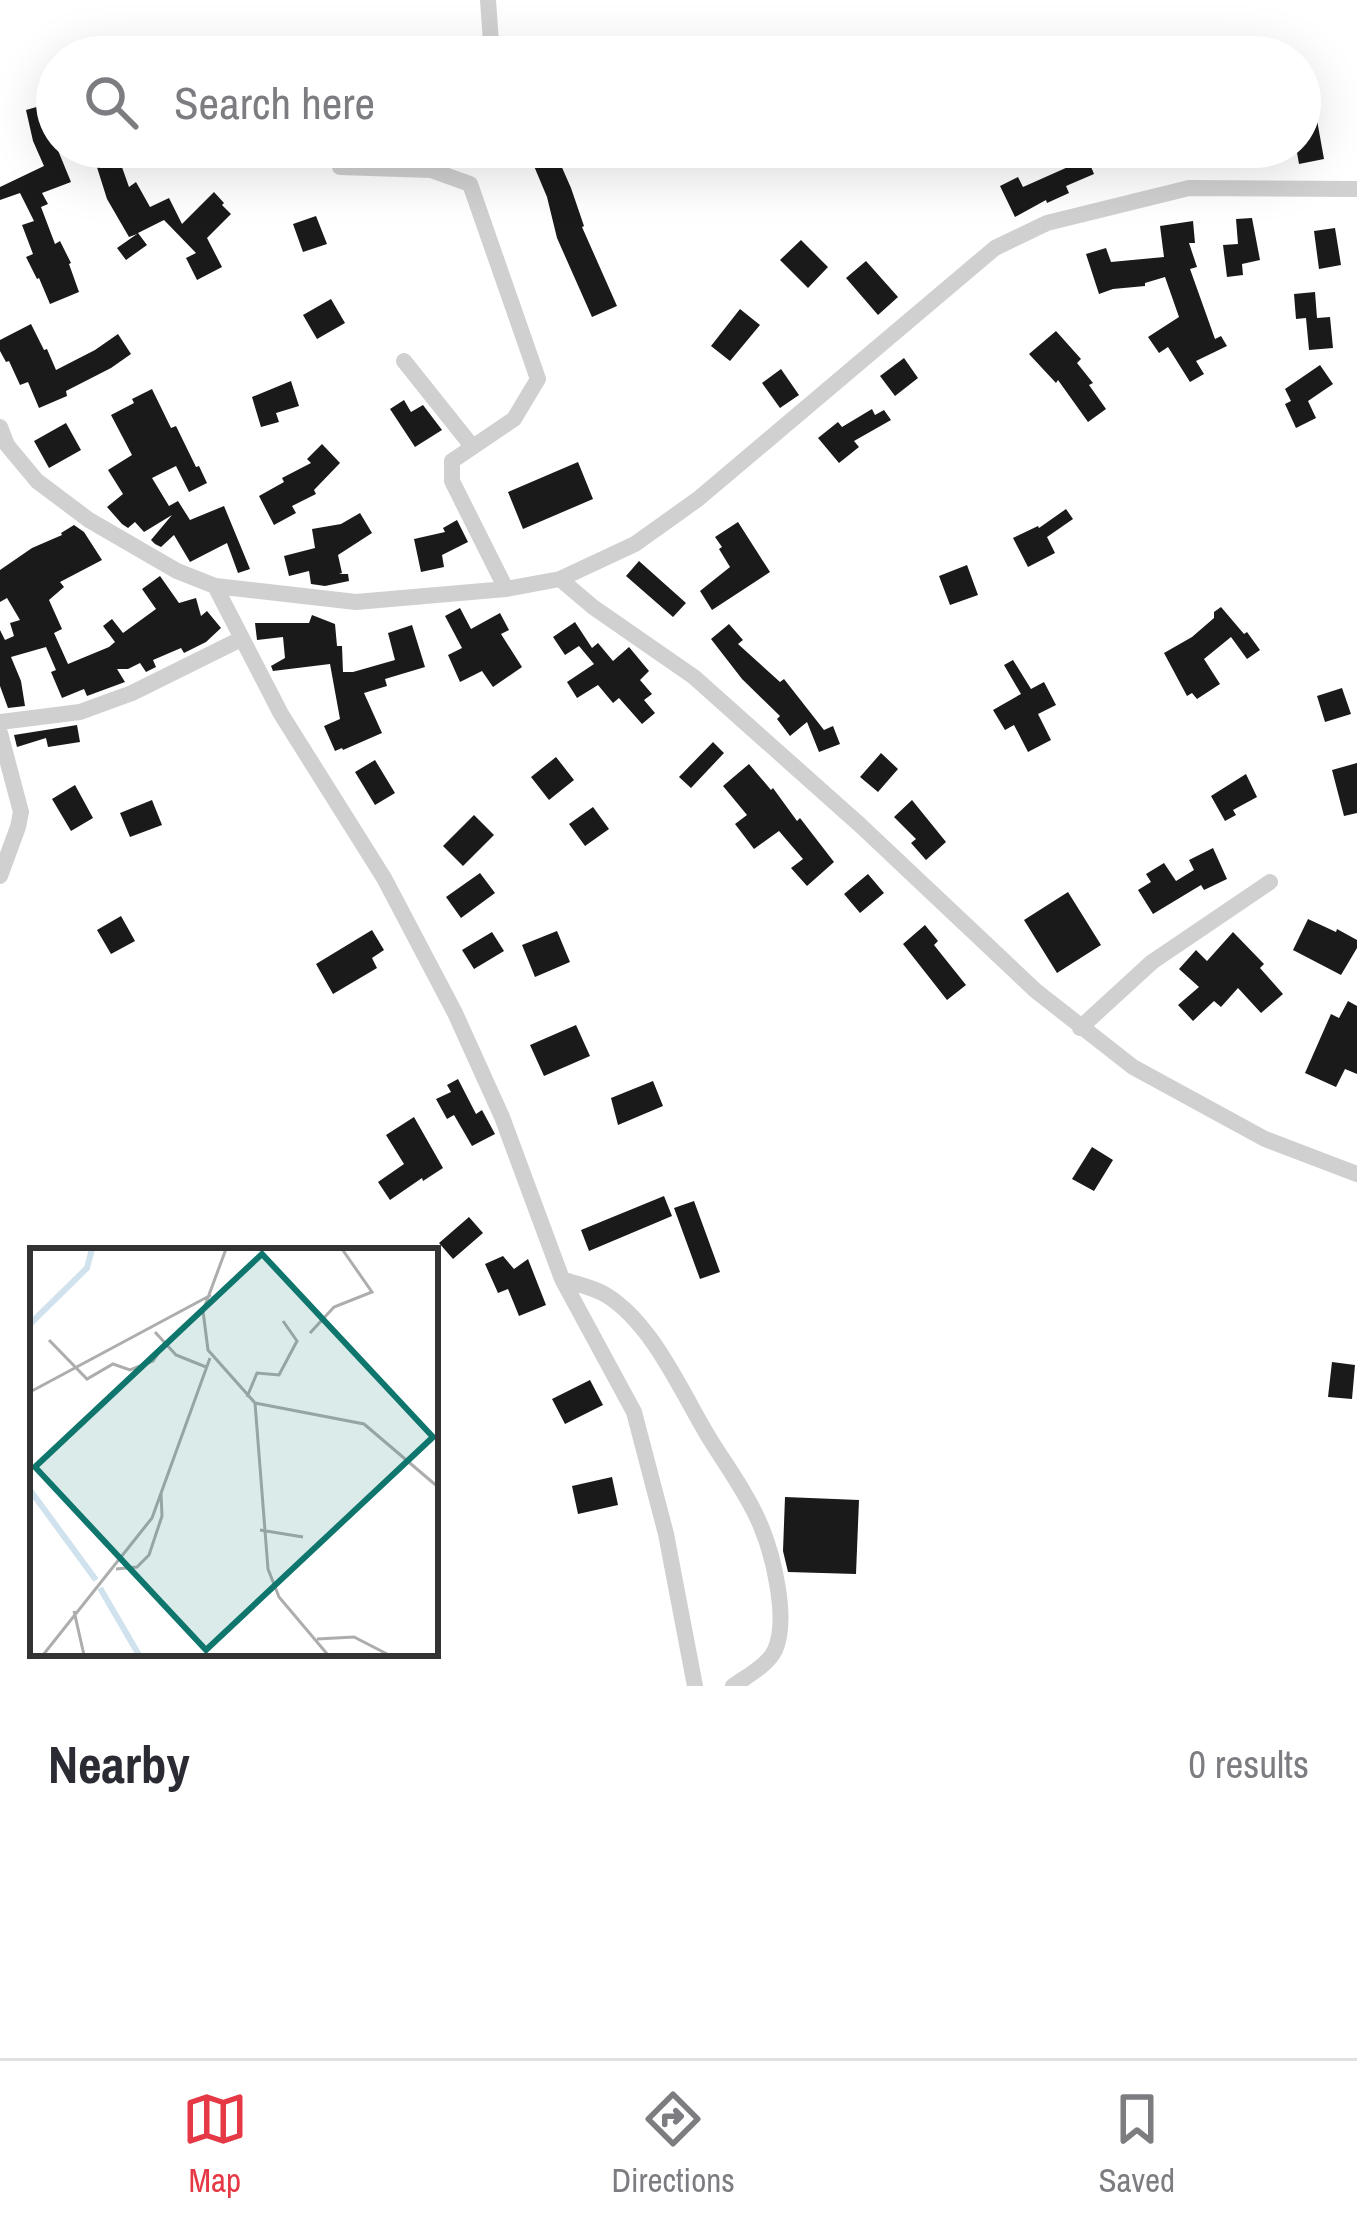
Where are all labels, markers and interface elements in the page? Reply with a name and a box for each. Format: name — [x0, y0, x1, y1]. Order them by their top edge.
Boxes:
search box — [36, 36, 1321, 168]
icon: search — [78, 69, 144, 135]
text: Search here — [174, 72, 375, 133]
inset map — [30, 1248, 438, 1656]
text: Nearby — [48, 1730, 190, 1799]
text: 0 results — [1188, 1738, 1309, 1790]
tab: Map — [182, 2086, 248, 2202]
tab: Directions — [611, 2086, 735, 2202]
tab: Saved — [1098, 2086, 1175, 2202]

